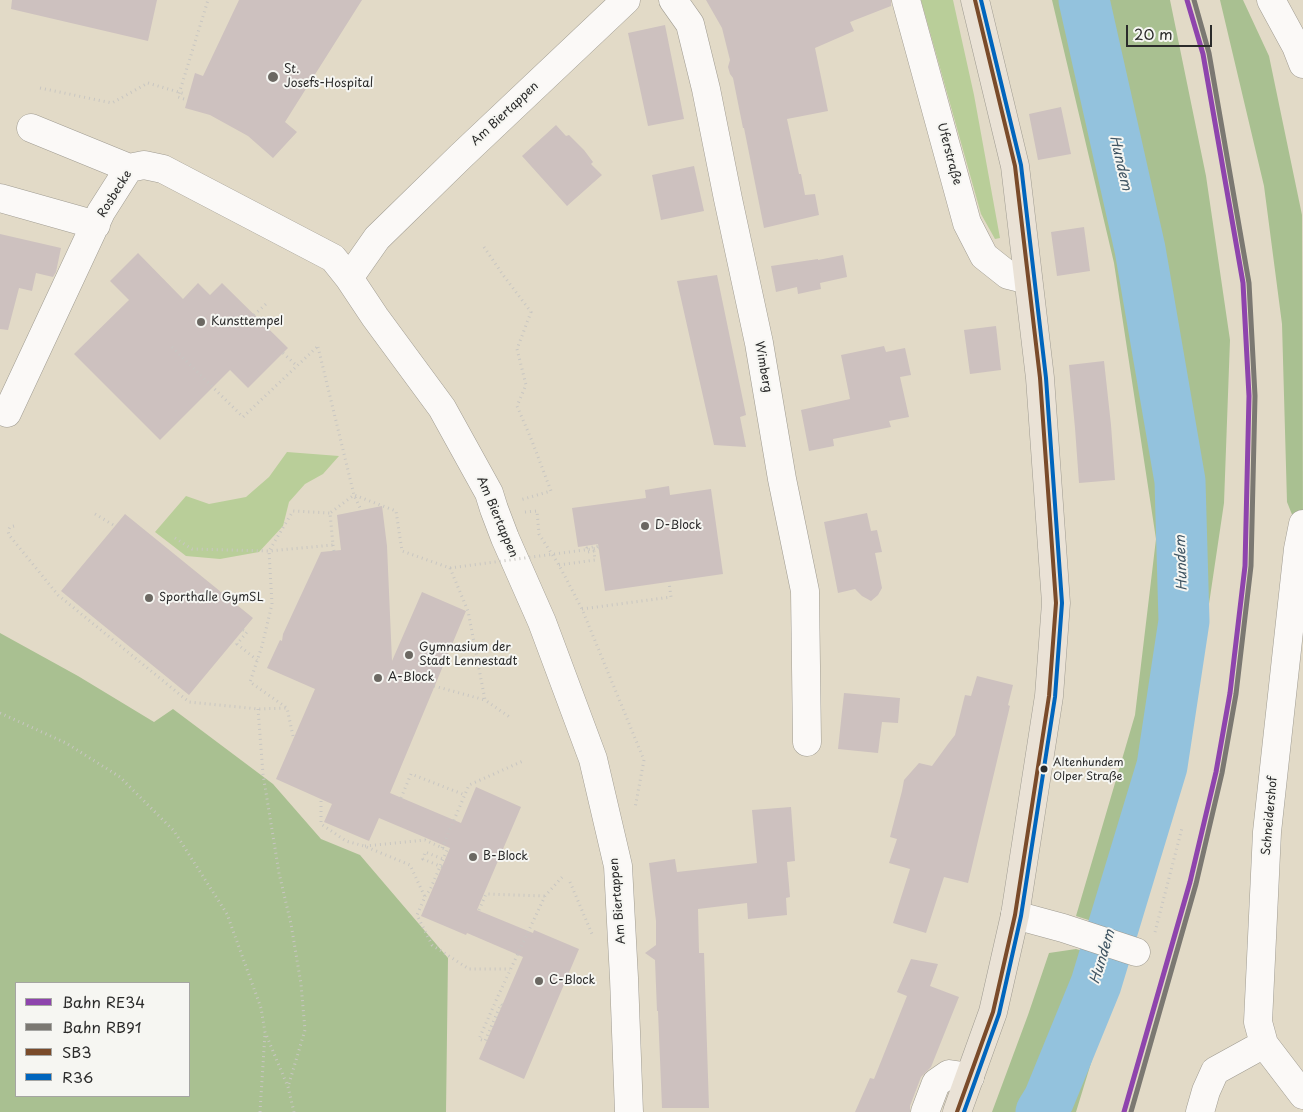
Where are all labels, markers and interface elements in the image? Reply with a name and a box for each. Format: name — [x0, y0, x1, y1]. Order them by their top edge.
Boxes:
scale bar — [1128, 15, 1214, 47]
text: 20 m — [1134, 22, 1173, 45]
place label: St. Josefs-Hospital — [284, 63, 373, 91]
marker: St. Josefs-Hospital — [266, 70, 280, 84]
street label: Am Biertappen — [468, 79, 542, 149]
street label: Uferstraße — [934, 121, 964, 187]
water label: Hundem — [1106, 134, 1134, 192]
street label: Rosbecke — [95, 168, 135, 220]
place label: Kunsttempel — [211, 315, 283, 329]
marker: Kunsttempel — [195, 316, 207, 328]
street label: Wimberg — [751, 340, 775, 394]
street label: Am Biertappen — [473, 474, 521, 560]
place label: D-Block — [655, 519, 702, 533]
marker: D-Block — [639, 520, 651, 532]
water label: Hundem — [1173, 535, 1191, 591]
place label: Sporthalle GymSL — [159, 591, 264, 605]
marker: Sporthalle GymSL — [143, 592, 155, 604]
place label: Gymnasium der Stadt Lennestadt — [419, 641, 517, 669]
marker: Gymnasium der Stadt Lennestadt — [403, 649, 415, 661]
place label: A-Block — [388, 671, 434, 685]
marker: A-Block — [372, 672, 384, 684]
place label: Altenhundem Olper Straße — [1053, 756, 1124, 782]
marker: Altenhundem Olper Straße — [1039, 764, 1049, 774]
street label: Schneidershof — [1259, 776, 1281, 856]
place label: B-Block — [483, 850, 528, 864]
marker: B-Block — [467, 851, 479, 863]
street label: Am Biertappen — [607, 857, 629, 945]
water label: Hundem — [1087, 928, 1119, 986]
place label: C-Block — [549, 974, 595, 988]
marker: C-Block — [533, 975, 545, 987]
legend — [15, 982, 190, 1097]
text: Bahn RE34 — [62, 990, 145, 1013]
text: Bahn RB91 — [62, 1015, 141, 1038]
text: SB3 — [62, 1040, 92, 1063]
text: R36 — [62, 1065, 93, 1088]

